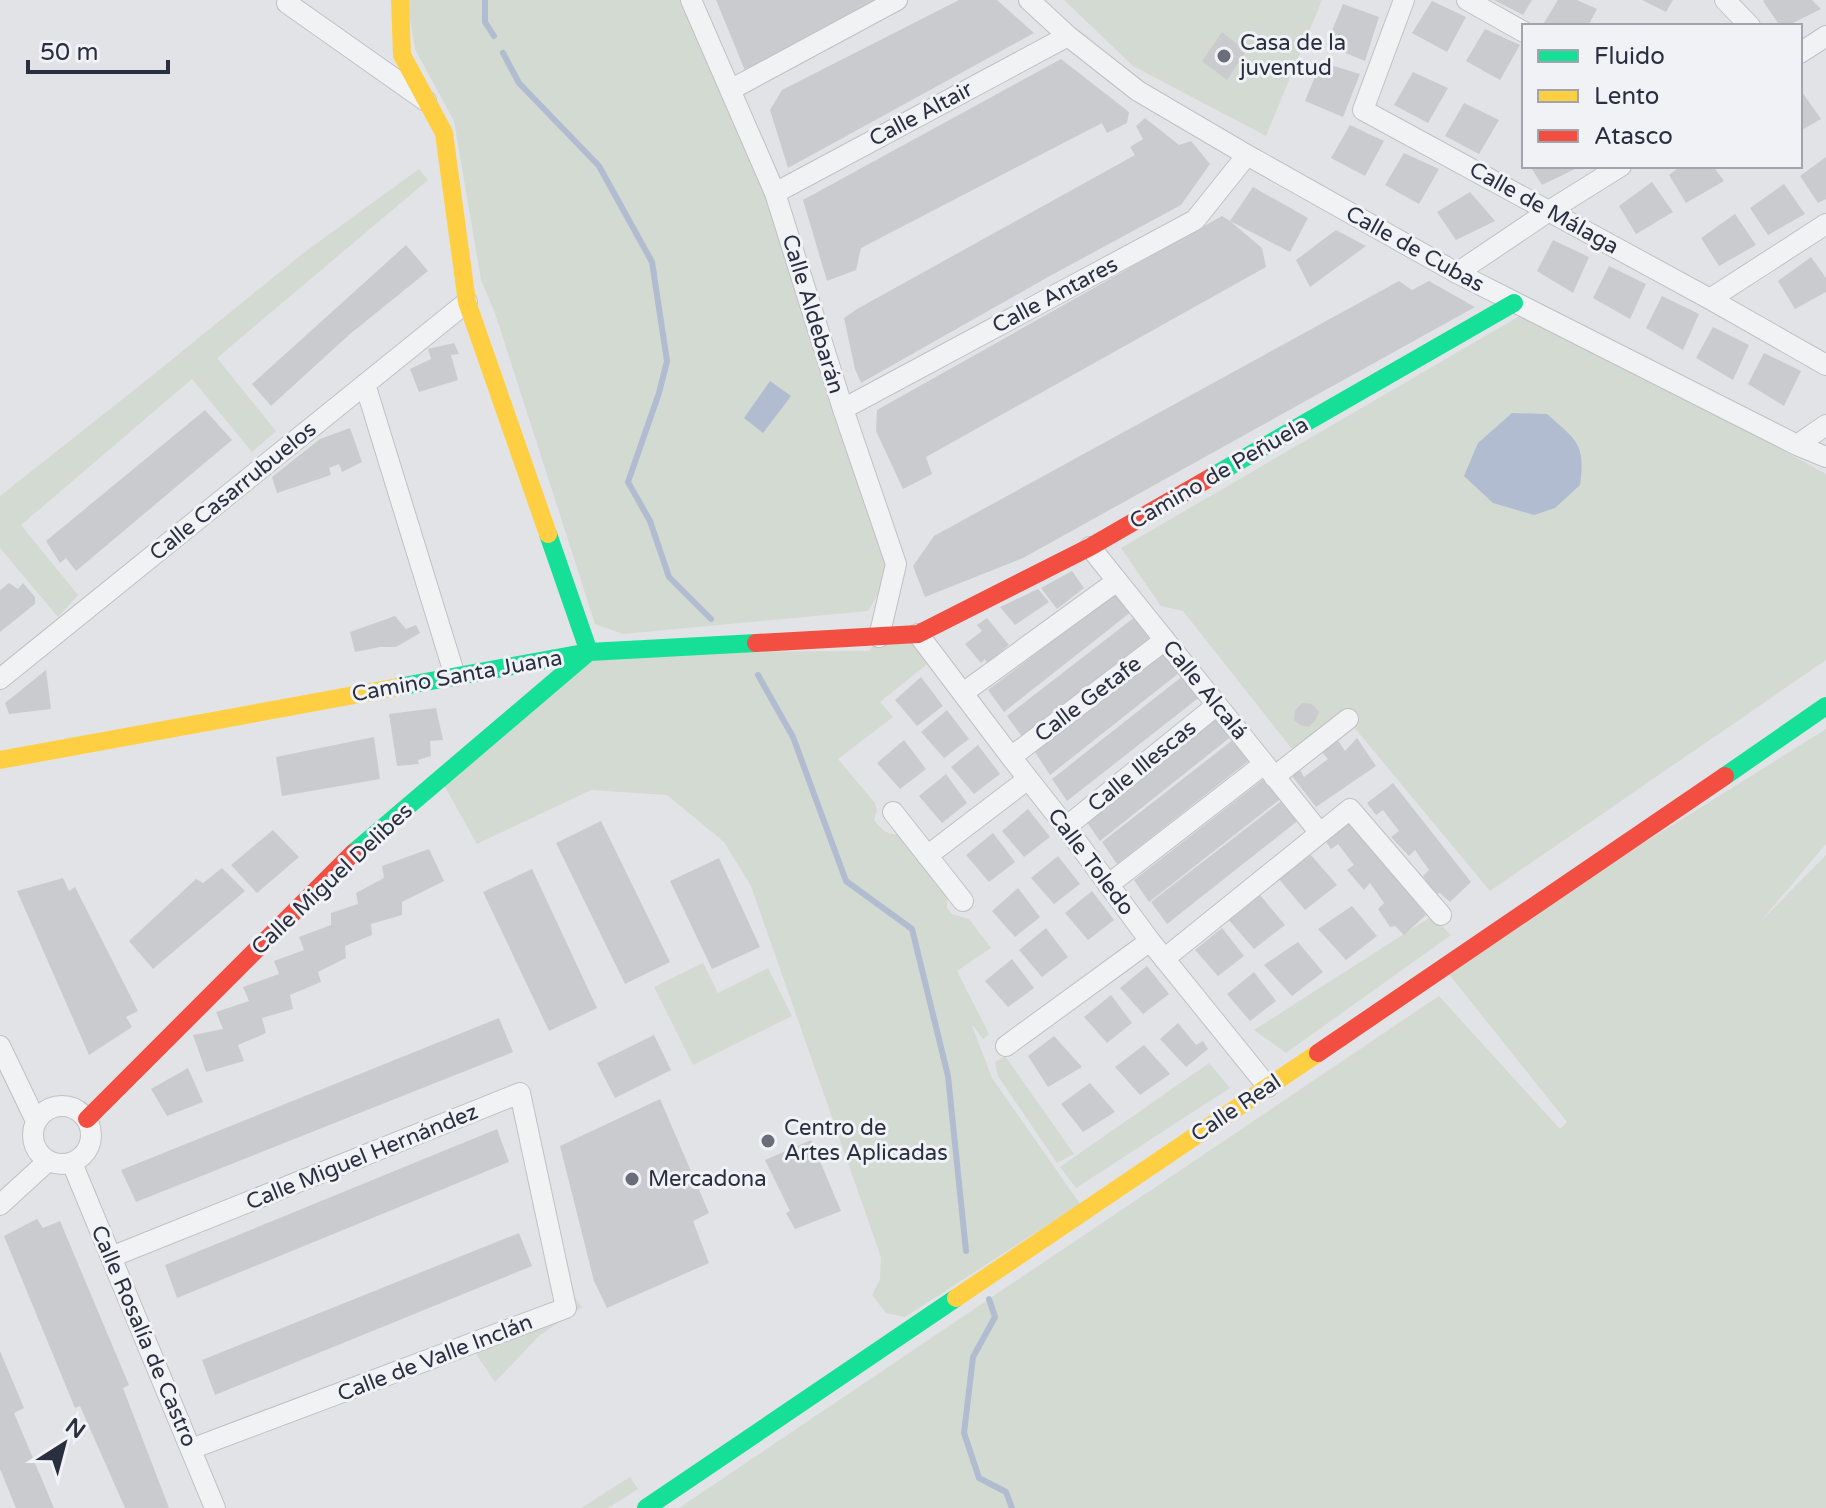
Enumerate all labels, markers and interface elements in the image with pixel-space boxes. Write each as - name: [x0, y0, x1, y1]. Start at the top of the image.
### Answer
- scale bar: [28, 24, 168, 74]
- legend: [1522, 24, 1802, 168]
- place label: Casa de la juventud: [1239, 30, 1346, 81]
- text: 50 m: [40, 38, 98, 67]
- text: Fluido: [1594, 42, 1665, 71]
- marker: Casa de la juventud: [1215, 47, 1233, 65]
- street label: Calle Altair: [865, 76, 978, 152]
- text: Lento: [1594, 82, 1659, 111]
- text: Atasco: [1594, 122, 1673, 151]
- street label: Calle de Málaga: [1465, 156, 1623, 260]
- street label: Calle de Cubas: [1341, 200, 1489, 298]
- street label: Calle Aldebarán: [776, 231, 850, 397]
- street label: Calle Antares: [988, 251, 1122, 339]
- street label: Camino de Peñuela: [1125, 411, 1313, 535]
- street label: Calle Casarrubuelos: [144, 416, 322, 566]
- street label: Calle Alcalá: [1157, 635, 1253, 745]
- street label: Camino Santa Juana: [350, 645, 564, 707]
- street label: Calle Getafe: [1030, 651, 1146, 747]
- street label: Calle Illescas: [1083, 715, 1201, 817]
- street label: Calle Miguel Delibes: [246, 798, 418, 960]
- street label: Calle Toledo: [1042, 803, 1140, 921]
- street label: Calle Real: [1186, 1068, 1286, 1148]
- street label: Calle Miguel Hernández: [242, 1099, 482, 1215]
- place label: Centro de Artes Aplicadas: [784, 1115, 948, 1166]
- marker: Centro de Artes Aplicadas: [759, 1132, 777, 1150]
- place label: Mercadona: [648, 1166, 767, 1192]
- marker: Mercadona: [623, 1170, 641, 1188]
- street label: Calle Rosalía de Castro: [86, 1221, 202, 1451]
- street label: Calle de Valle Inclán: [334, 1309, 536, 1407]
- north arrow: [24, 1404, 104, 1484]
- text: N: [60, 1413, 90, 1444]

